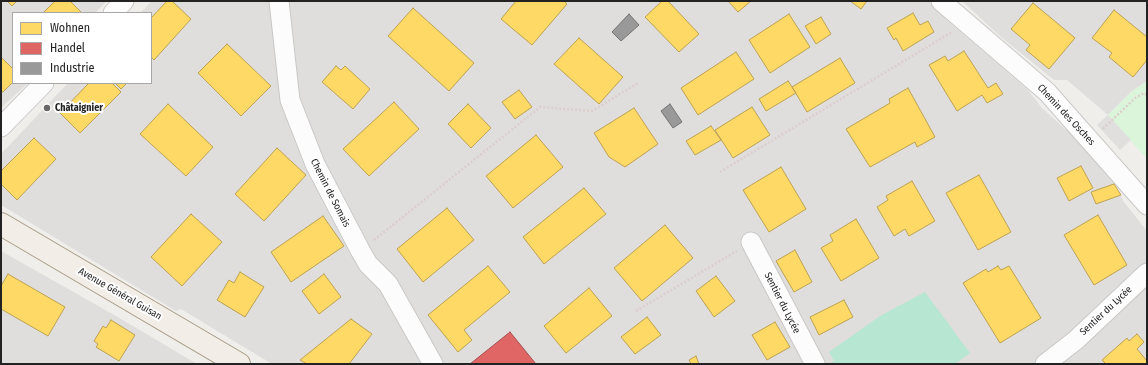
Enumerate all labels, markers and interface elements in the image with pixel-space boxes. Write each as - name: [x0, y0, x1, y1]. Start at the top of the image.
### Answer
- legend: [12, 12, 152, 84]
- text: Wohnen: [50, 21, 90, 35]
- text: Handel: [50, 41, 85, 55]
- text: Industrie: [50, 61, 94, 75]
- street label: Chemin des Osches: [1035, 82, 1097, 148]
- place label: Châtaignier: [55, 102, 103, 114]
- marker: Châtaignier: [42, 103, 52, 113]
- street label: Chemin de Somais: [308, 157, 352, 229]
- street label: Avenue Général Guisan: [76, 265, 164, 323]
- street label: Sentier du Lycée: [761, 270, 803, 336]
- street label: Sentier du Lycée: [1077, 284, 1135, 338]

